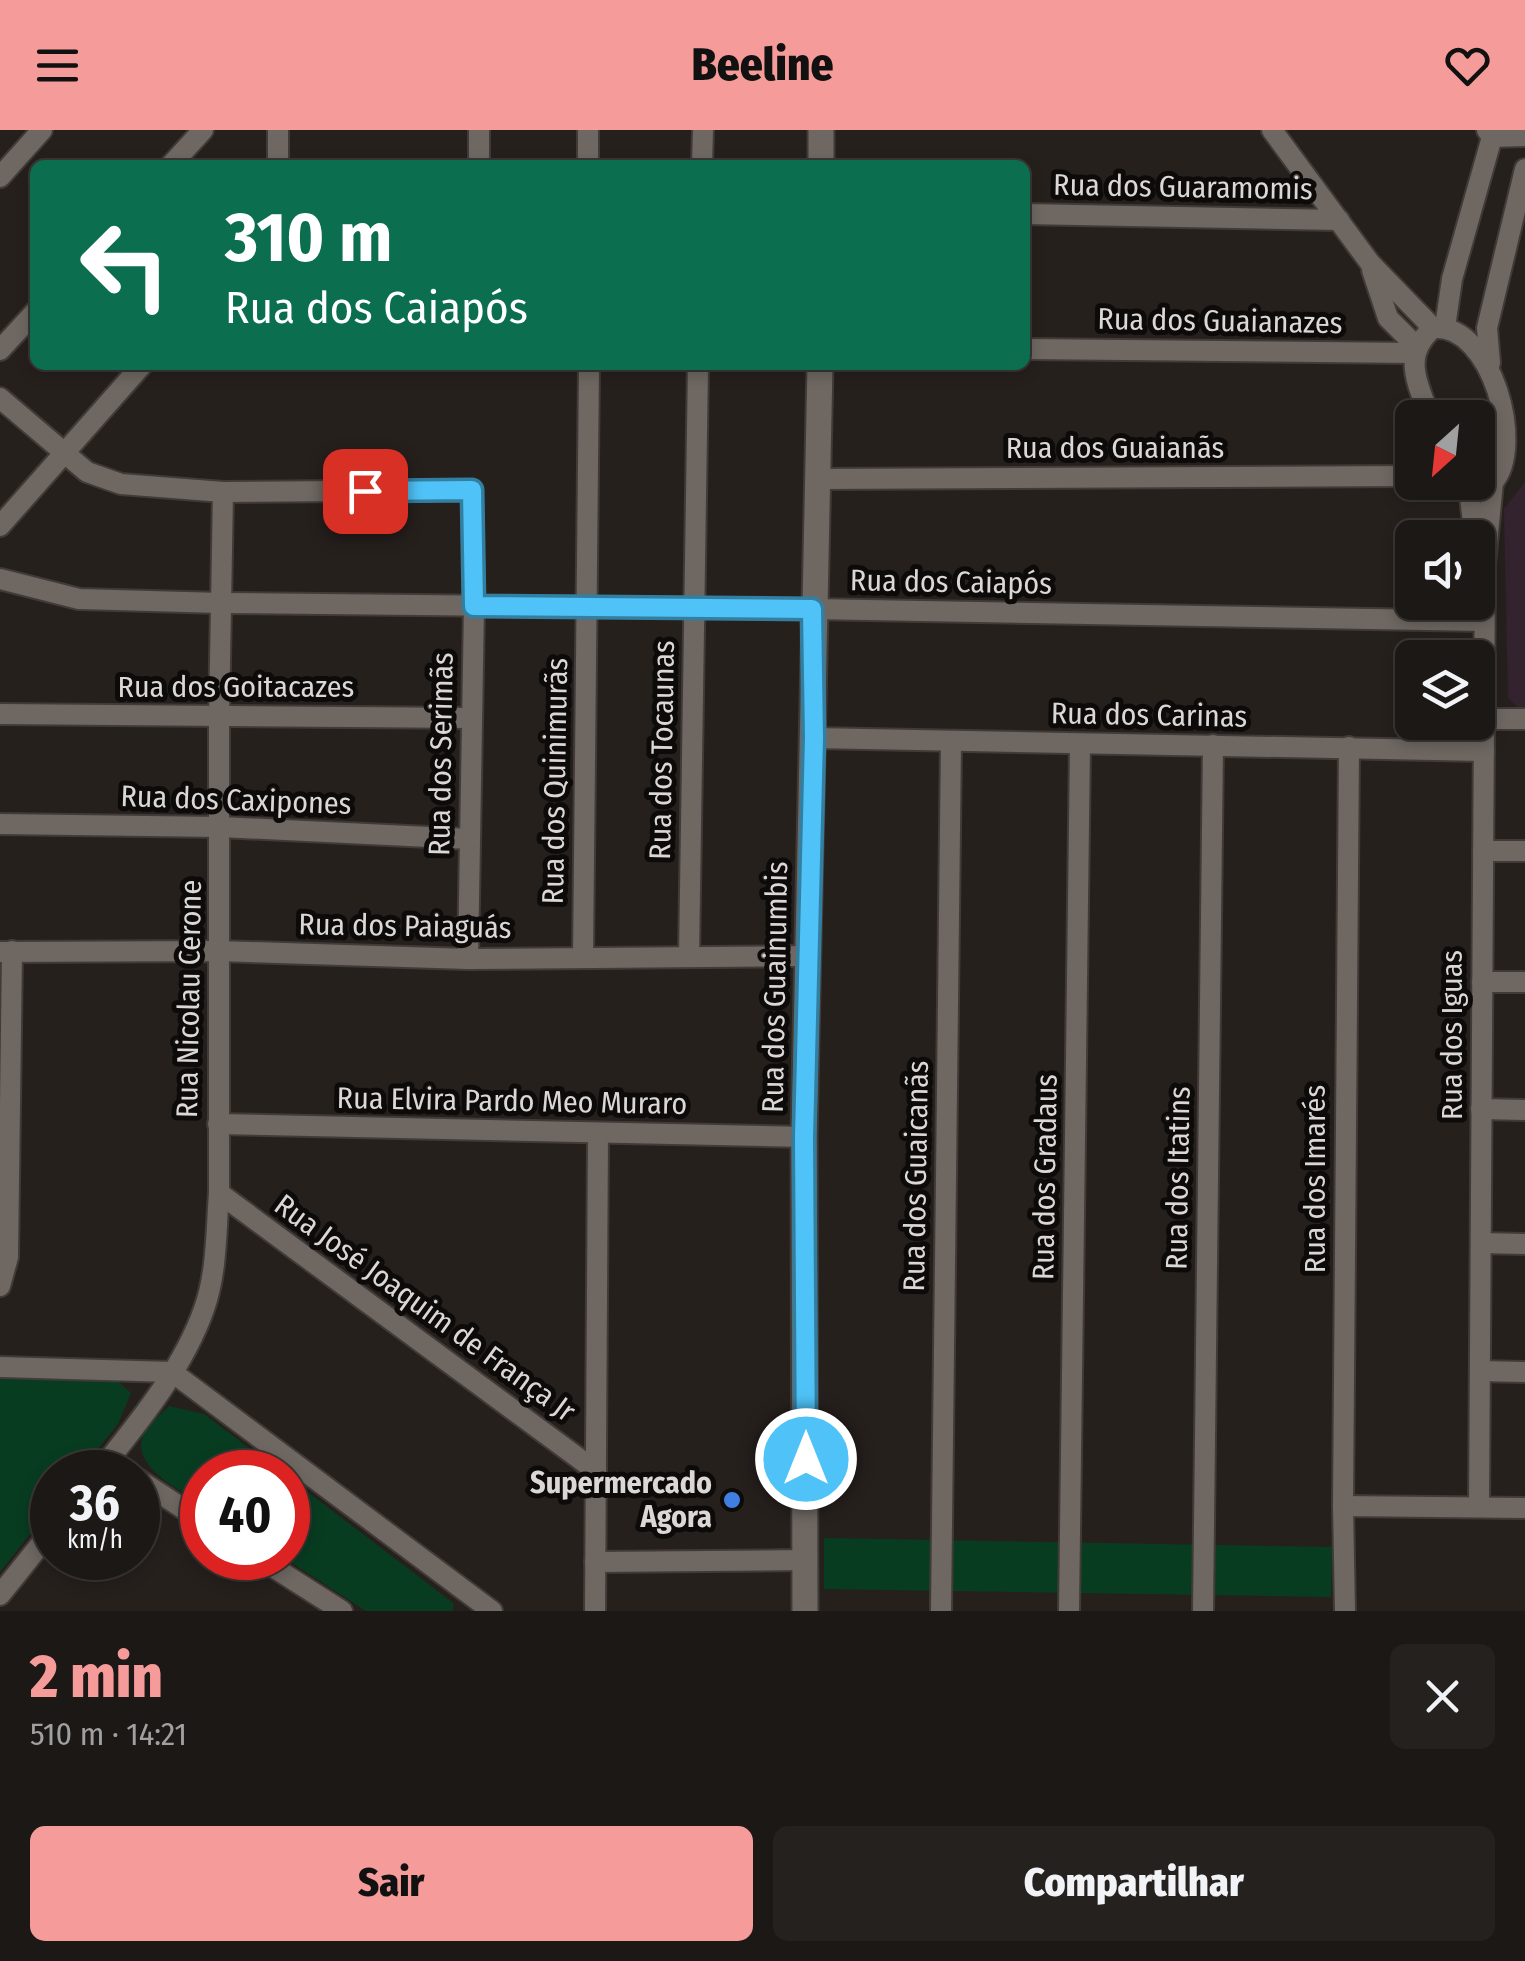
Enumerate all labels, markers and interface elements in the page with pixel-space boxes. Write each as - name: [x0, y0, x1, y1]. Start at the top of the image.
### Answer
- icon: menu: [30, 38, 85, 93]
- text: Beeline: [692, 38, 833, 92]
- icon: heart: [1440, 38, 1495, 93]
- street label: Rua dos Guaramomis: [1053, 167, 1313, 207]
- text: 310 m: [225, 196, 393, 280]
- icon: left: [60, 200, 190, 330]
- text: Rua dos Caiapós: [225, 281, 528, 335]
- street label: Rua dos Guaianazes: [1097, 301, 1343, 341]
- north arrow: [1395, 400, 1495, 500]
- map controls: [1395, 400, 1495, 740]
- street label: Rua dos Guaianãs: [1006, 430, 1224, 466]
- pin: [323, 449, 408, 534]
- icon: arrive: [338, 464, 393, 519]
- button: sound: [1395, 520, 1495, 620]
- street label: Rua dos Caiapós: [850, 562, 1052, 602]
- street label: Rua dos Tocaunas: [642, 640, 682, 860]
- button: layers: [1395, 640, 1495, 740]
- street label: Rua dos Serimãs: [421, 652, 461, 856]
- street label: Rua dos Quinimurãs: [535, 657, 575, 905]
- street label: Rua dos Goitacazes: [118, 669, 354, 705]
- street label: Rua dos Carinas: [1051, 695, 1247, 735]
- street label: Rua dos Caxipones: [120, 778, 352, 822]
- street label: Rua dos Guainumbis: [755, 861, 795, 1113]
- street label: Rua Nicolau Cerone: [169, 880, 209, 1118]
- street label: Rua dos Paiaguás: [298, 906, 512, 946]
- street label: Rua dos Iguas: [1434, 950, 1470, 1120]
- street label: Rua dos Guaicanãs: [896, 1060, 936, 1292]
- street label: Rua dos Gradaus: [1025, 1074, 1065, 1280]
- street label: Rua Elvira Pardo Meo Muraro: [336, 1080, 688, 1122]
- street label: Rua dos Imarés: [1297, 1085, 1333, 1273]
- street label: Rua dos Itatins: [1158, 1086, 1198, 1270]
- street label: Rua José Joaquim de França Jr: [267, 1187, 583, 1430]
- position arrow: [754, 1407, 858, 1511]
- speed limit sign: 40: [180, 1450, 310, 1580]
- place label: Supermercado Agora: [530, 1465, 712, 1535]
- text: 36: [70, 1473, 120, 1533]
- marker: Supermercado Agora: [721, 1489, 743, 1511]
- text: km/h: [67, 1525, 123, 1555]
- text: 2 min: [30, 1641, 163, 1713]
- button: close: [1390, 1644, 1495, 1749]
- text: 510 m · 14:21: [30, 1715, 187, 1753]
- button: Sair: [30, 1826, 753, 1941]
- button: Compartilhar: [773, 1826, 1495, 1941]

